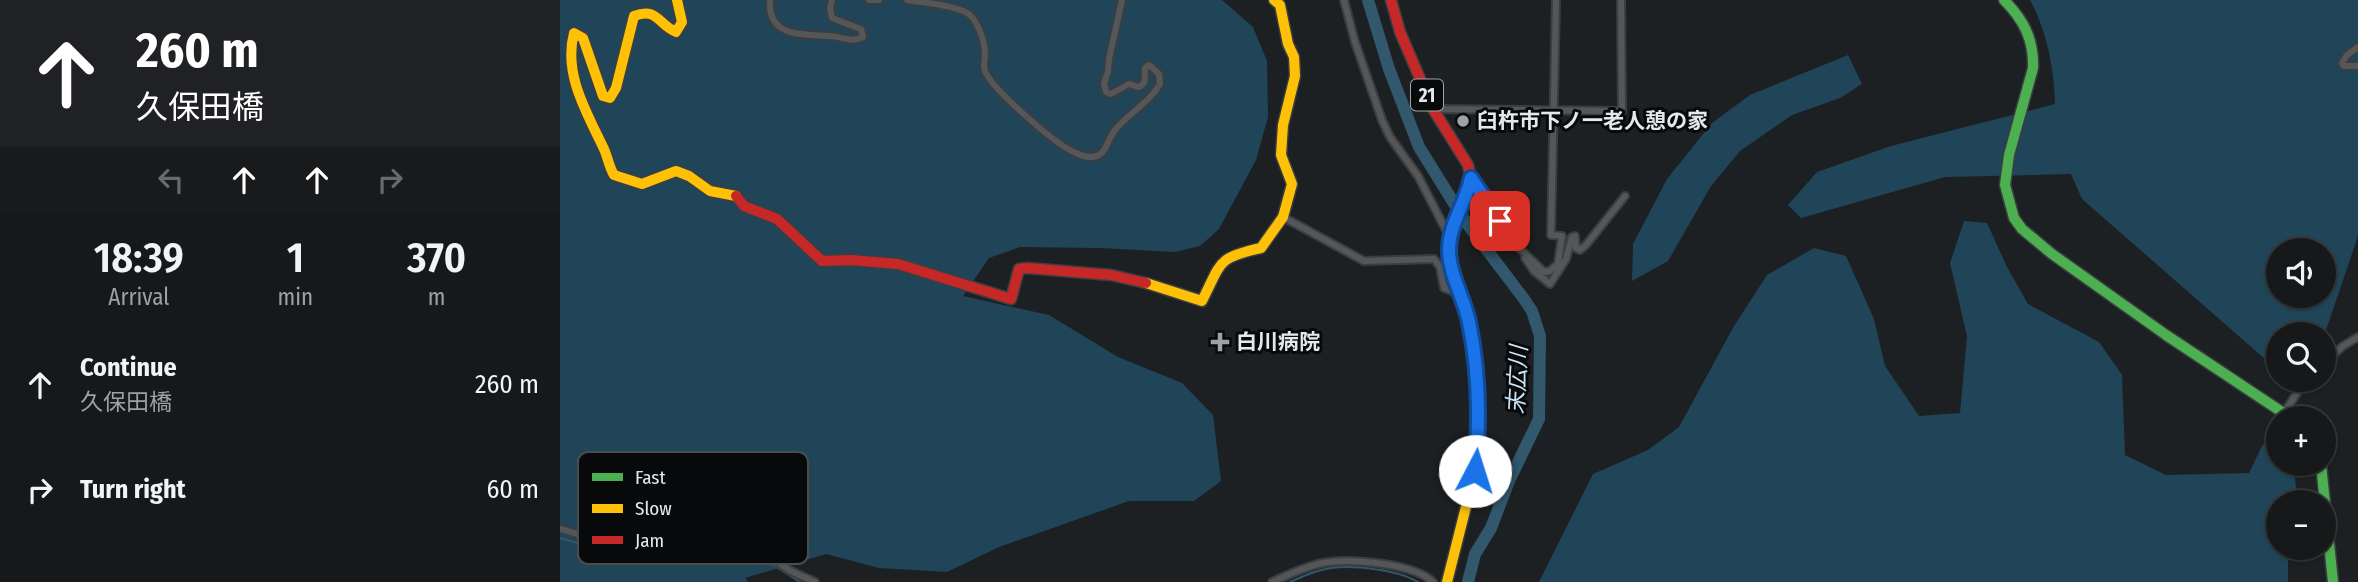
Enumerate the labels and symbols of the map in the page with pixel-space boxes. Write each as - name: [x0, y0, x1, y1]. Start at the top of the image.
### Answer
- road number: 21: [1411, 80, 1443, 110]
- place label: 臼杵市下ノ一老人憩の家: [1477, 108, 1708, 134]
- marker: 臼杵市下ノ一老人憩の家: [1455, 113, 1471, 129]
- pin: [1470, 191, 1530, 251]
- place label: 白川病院: [1236, 329, 1320, 355]
- marker: 白川病院: [1210, 332, 1230, 352]
- water label: 末広川: [1501, 342, 1533, 415]
- position arrow: [1438, 434, 1512, 508]
- legend: [578, 452, 808, 564]
- text: Fast: [635, 466, 666, 489]
- text: Slow: [635, 497, 672, 520]
- text: Jam: [635, 529, 664, 552]

